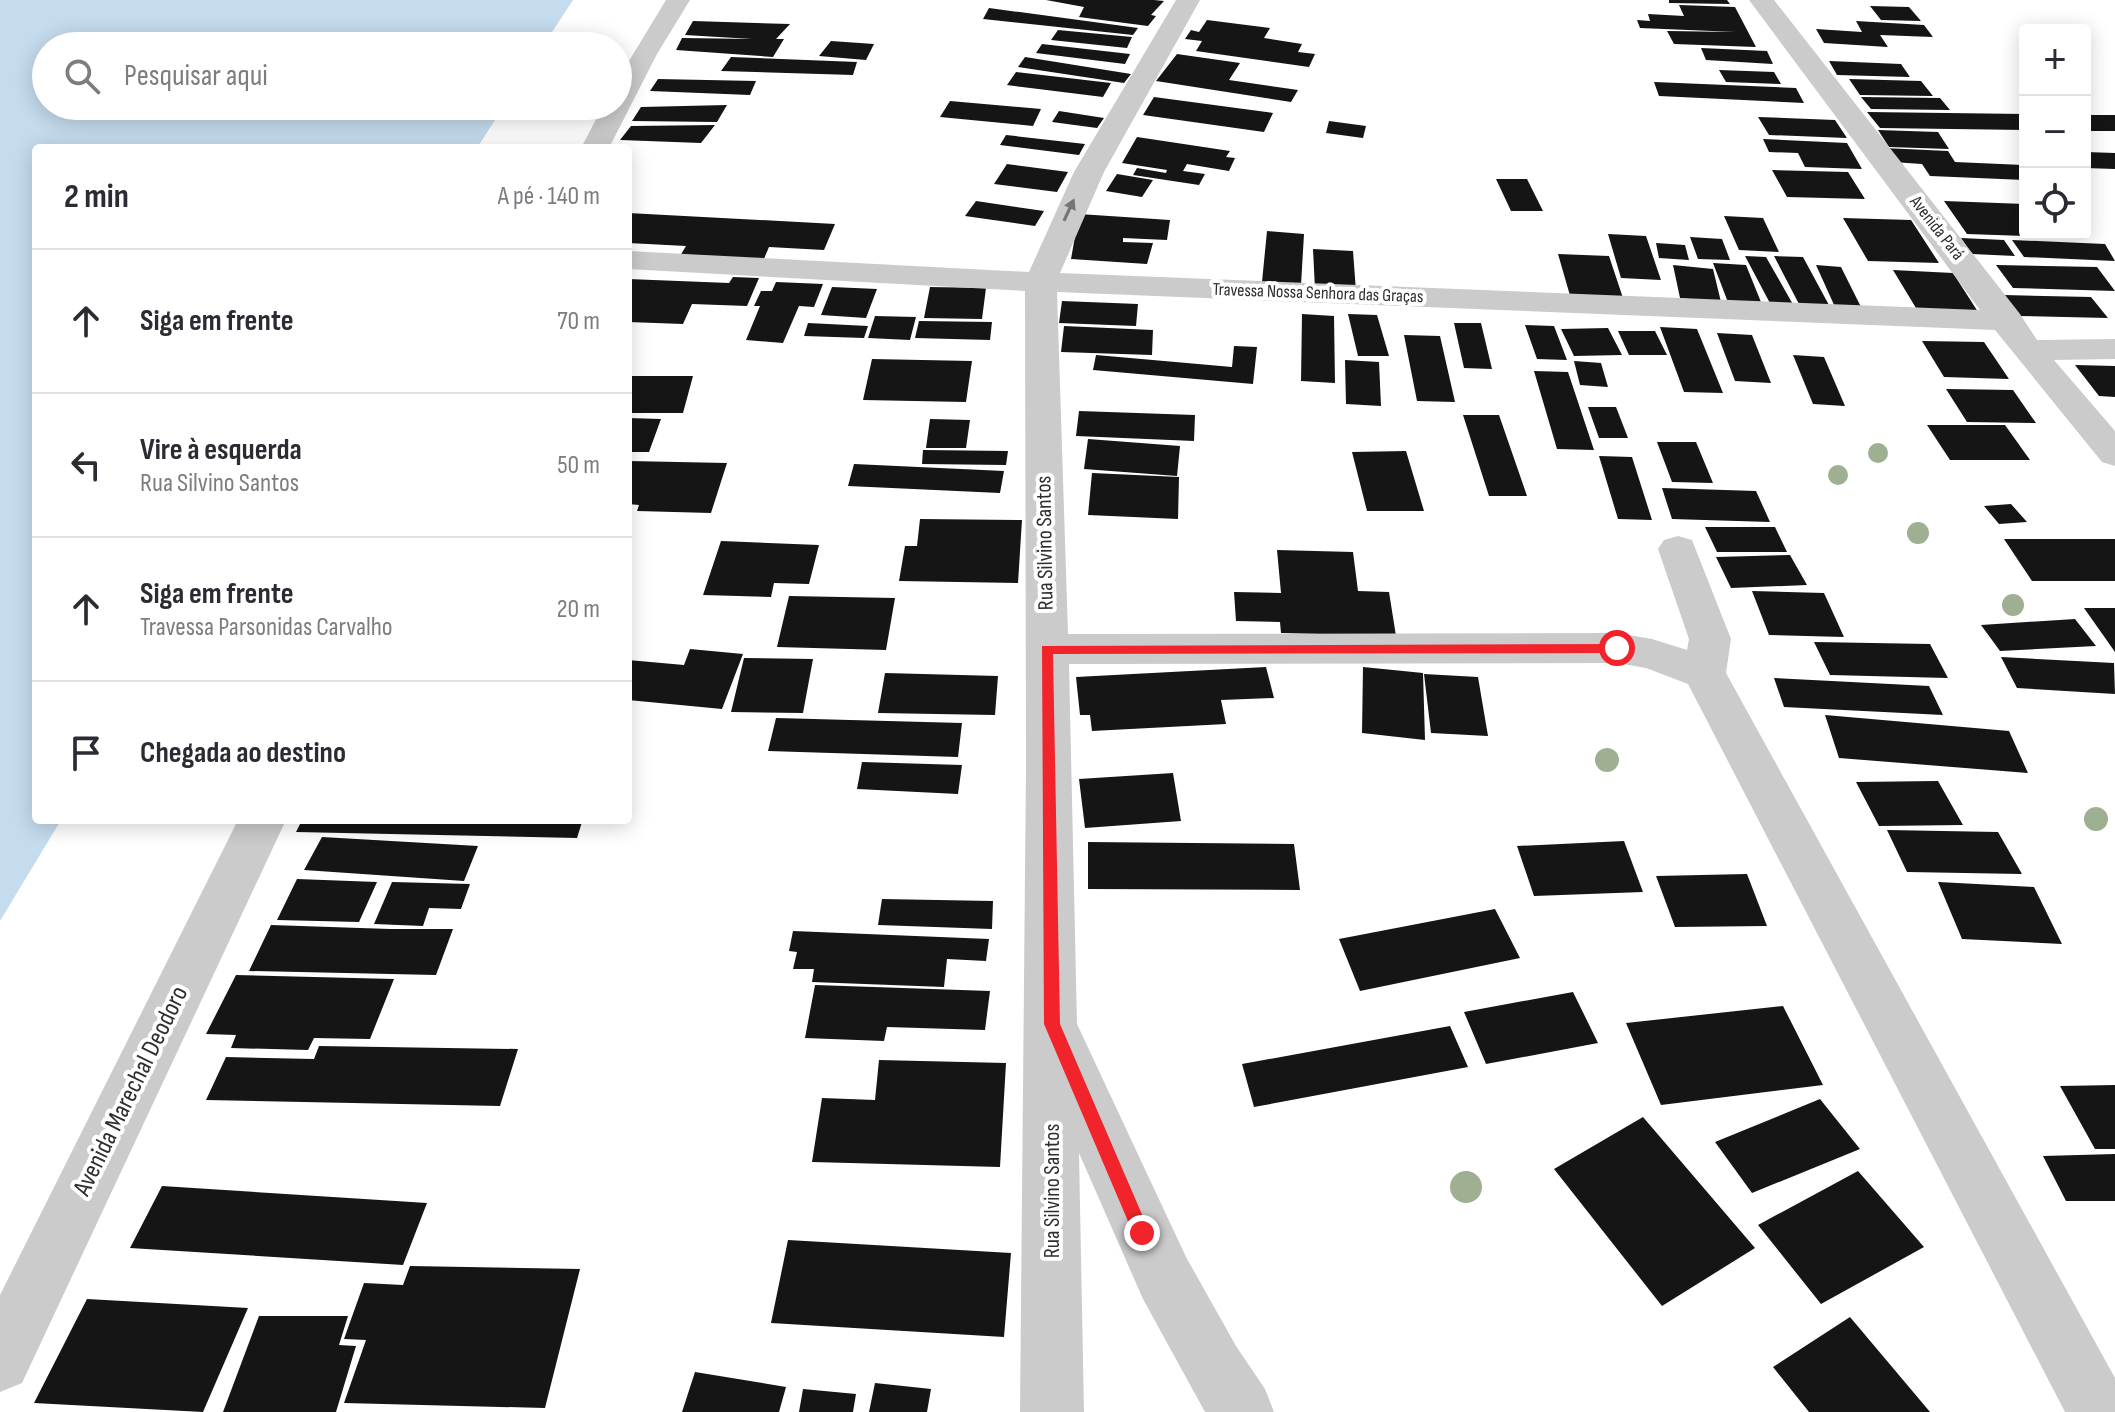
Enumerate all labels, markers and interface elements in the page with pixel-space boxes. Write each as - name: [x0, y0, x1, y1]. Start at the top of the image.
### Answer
- map controls: [2019, 24, 2091, 240]
- button: +: [2019, 24, 2091, 96]
- search box: [32, 32, 632, 120]
- icon: search: [60, 54, 104, 98]
- text: Pesquisar aqui: [124, 58, 268, 94]
- button: −: [2019, 96, 2091, 168]
- button: locate: [2019, 168, 2091, 240]
- text: 2 min: [64, 176, 129, 217]
- text: A pé · 140 m: [498, 181, 600, 212]
- street label: Avenida Pará: [1905, 191, 1969, 264]
- one-way arrow: [1062, 198, 1076, 221]
- street label: Travessa Nossa Senhora das Graças: [1212, 279, 1424, 307]
- icon: ahead: [64, 299, 108, 343]
- text: Siga em frente: [140, 303, 293, 339]
- text: 70 m: [557, 306, 600, 337]
- text: Vire à esquerda: [140, 432, 302, 468]
- icon: left: [64, 443, 108, 487]
- text: 50 m: [557, 450, 600, 481]
- text: Rua Silvino Santos: [140, 468, 299, 499]
- street label: Rua Silvino Santos: [1030, 475, 1060, 611]
- text: Siga em frente: [140, 576, 293, 612]
- icon: ahead: [64, 587, 108, 631]
- text: 20 m: [557, 594, 600, 625]
- text: Travessa Parsonidas Carvalho: [140, 612, 393, 643]
- route start: [1599, 630, 1635, 666]
- icon: arrive: [64, 731, 108, 775]
- text: Chegada ao destino: [140, 735, 346, 771]
- street label: Avenida Marechal Deodoro: [66, 981, 195, 1202]
- street label: Rua Silvino Santos: [1039, 1124, 1066, 1258]
- route end: [1124, 1215, 1160, 1251]

